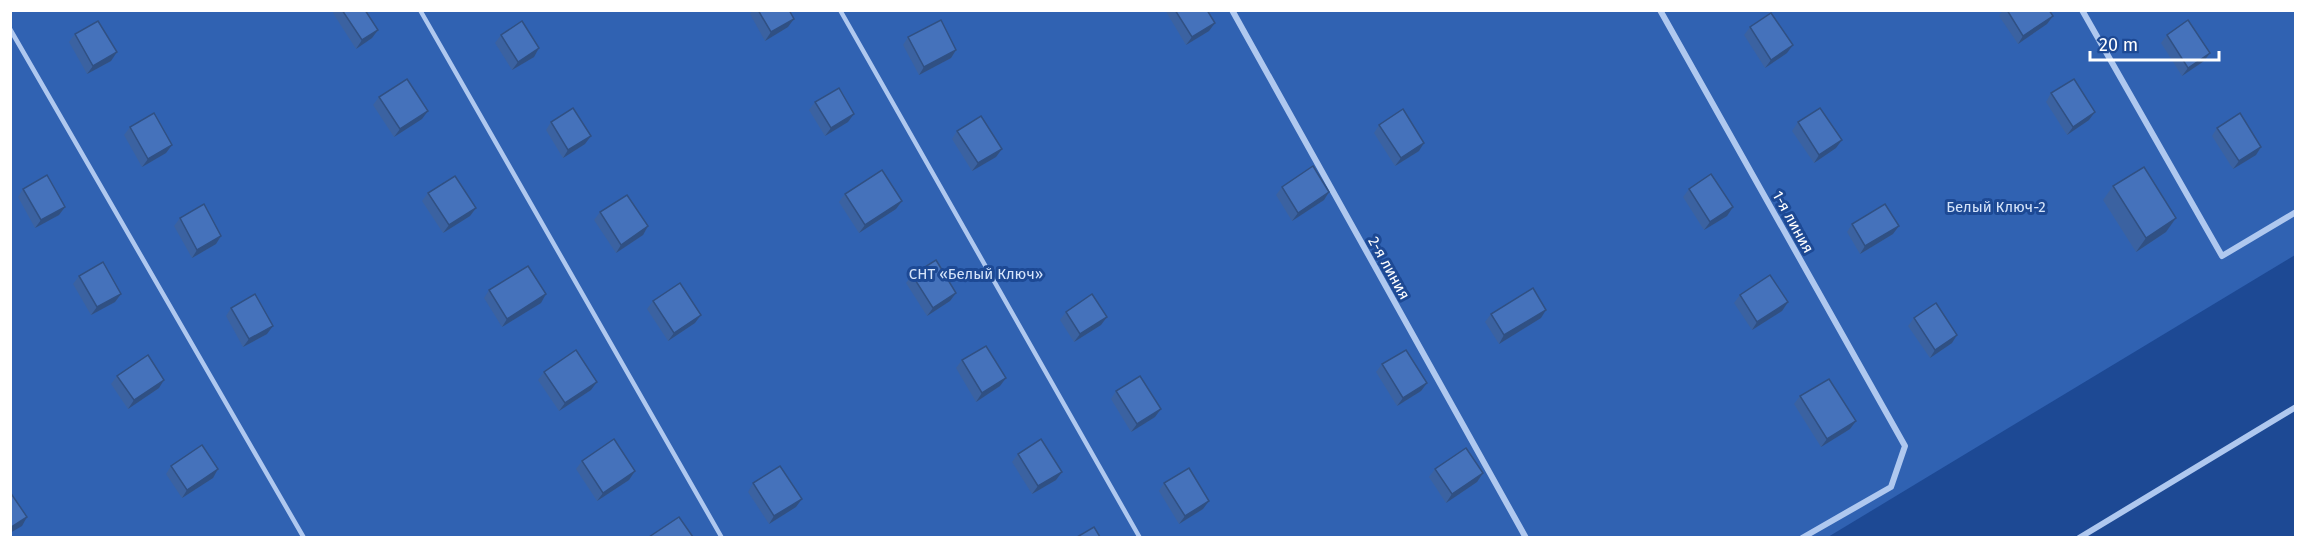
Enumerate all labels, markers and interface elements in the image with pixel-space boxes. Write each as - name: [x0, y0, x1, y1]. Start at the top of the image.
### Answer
- scale bar: [2090, 24, 2219, 62]
- text: 20 m: [2099, 34, 2138, 56]
- street label: 1-я линия: [1769, 188, 1817, 256]
- park label: Белый Ключ-2: [1946, 198, 2046, 216]
- street label: 2-я линия: [1364, 233, 1414, 303]
- park label: СНТ «Белый Ключ»: [909, 265, 1043, 283]

